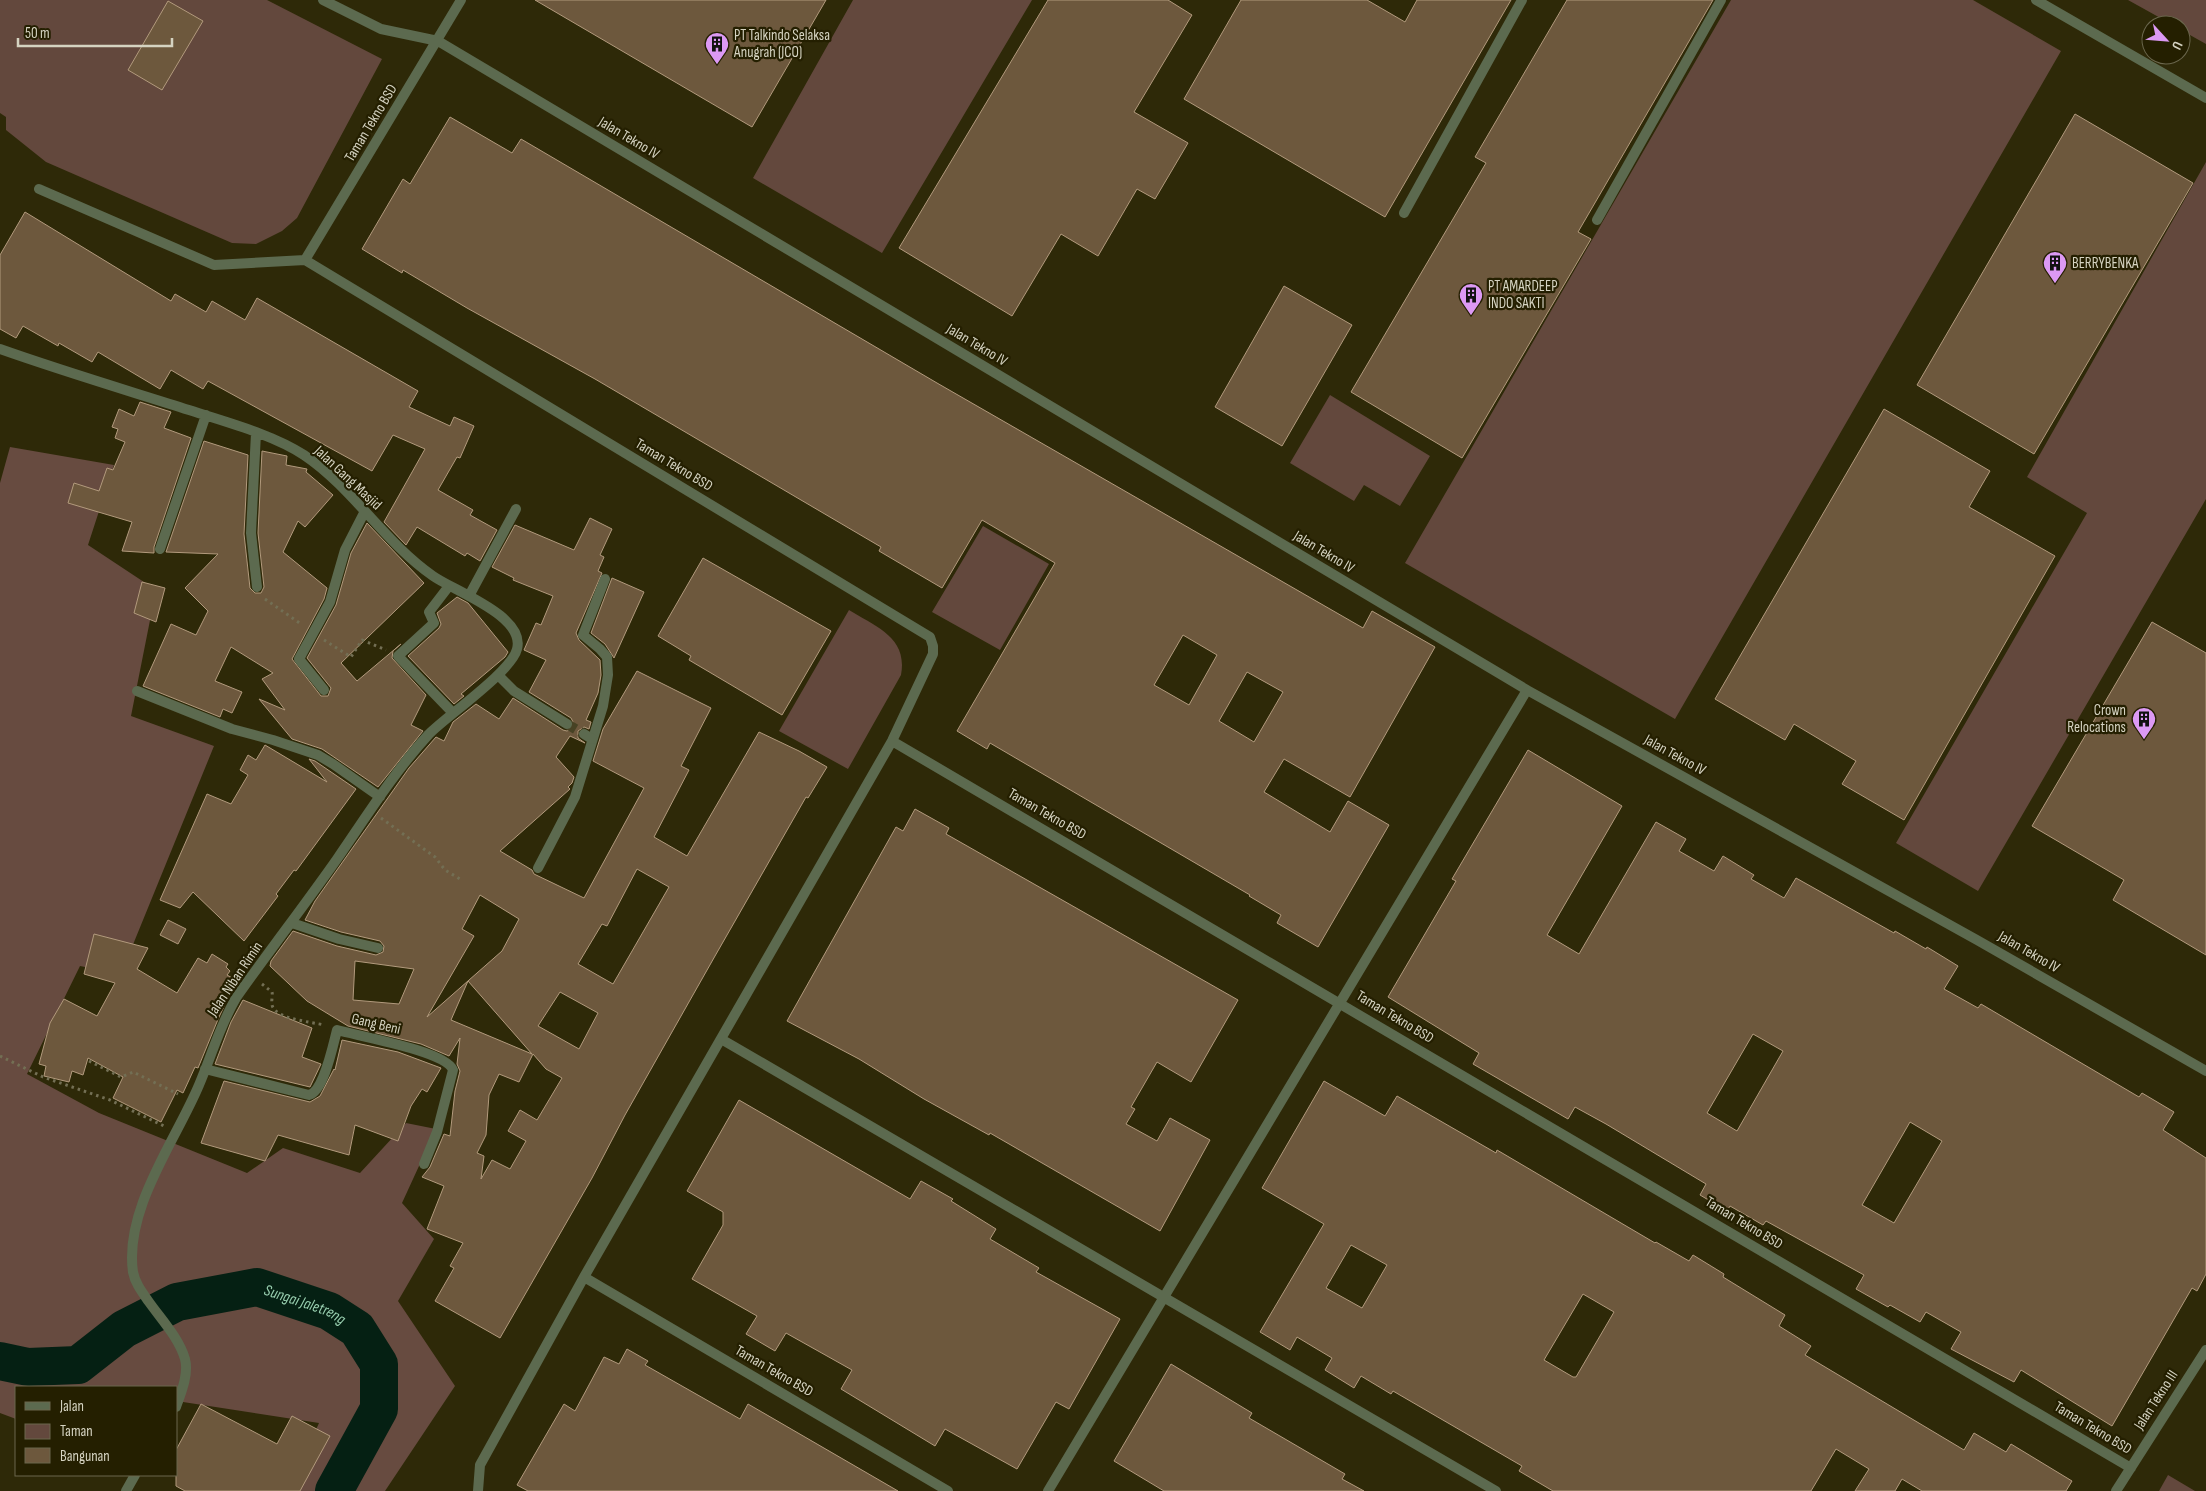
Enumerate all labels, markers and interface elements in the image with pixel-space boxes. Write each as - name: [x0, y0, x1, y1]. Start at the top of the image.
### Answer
- scale bar: [18, 15, 171, 47]
- north arrow: [2141, 15, 2191, 65]
- text: 50 m: [25, 24, 50, 43]
- place label: PT Talkindo Selaksa Anugrah (JCO): [733, 26, 830, 62]
- building icon: PT Talkindo Selaksa Anugrah (JCO): [704, 31, 730, 65]
- text: U: [2168, 38, 2186, 52]
- street label: Taman Tekno BSD: [340, 81, 402, 165]
- street label: Jalan Tekno IV: [594, 112, 663, 164]
- building icon: BERRYBENKA: [2042, 250, 2068, 284]
- place label: BERRYBENKA: [2072, 254, 2139, 273]
- place label: PT AMARDEEP INDO SAKTI: [1488, 277, 1558, 313]
- building icon: PT AMARDEEP INDO SAKTI: [1458, 282, 1484, 316]
- street label: Jalan Tekno IV: [942, 319, 1011, 371]
- street label: Taman Tekno BSD: [632, 434, 716, 496]
- street label: Jalan Gang Masjid: [309, 441, 386, 514]
- street label: Jalan Tekno IV: [1289, 526, 1358, 578]
- place label: Crown Relocations: [2067, 701, 2126, 737]
- building icon: Crown Relocations: [2131, 706, 2157, 740]
- street label: Jalan Tekno IV: [1640, 730, 1710, 780]
- street label: Taman Tekno BSD: [1004, 784, 1090, 844]
- street label: Jalan Tekno IV: [1994, 926, 2063, 977]
- street label: Jalan Niban Rimin: [203, 938, 267, 1021]
- street label: Taman Tekno BSD: [1353, 986, 1437, 1048]
- street label: Gang Beni: [350, 1009, 403, 1039]
- street label: Taman Tekno BSD: [1702, 1192, 1786, 1254]
- water label: Sungai Jaletreng: [262, 1281, 350, 1329]
- street label: Taman Tekno BSD: [731, 1341, 817, 1401]
- street label: Jalan Tekno III: [2129, 1367, 2182, 1434]
- legend: [15, 1386, 178, 1476]
- text: Jalan: [59, 1397, 84, 1416]
- street label: Taman Tekno BSD: [2051, 1397, 2135, 1459]
- text: Taman: [60, 1422, 93, 1441]
- text: Bangunan: [60, 1447, 110, 1466]

